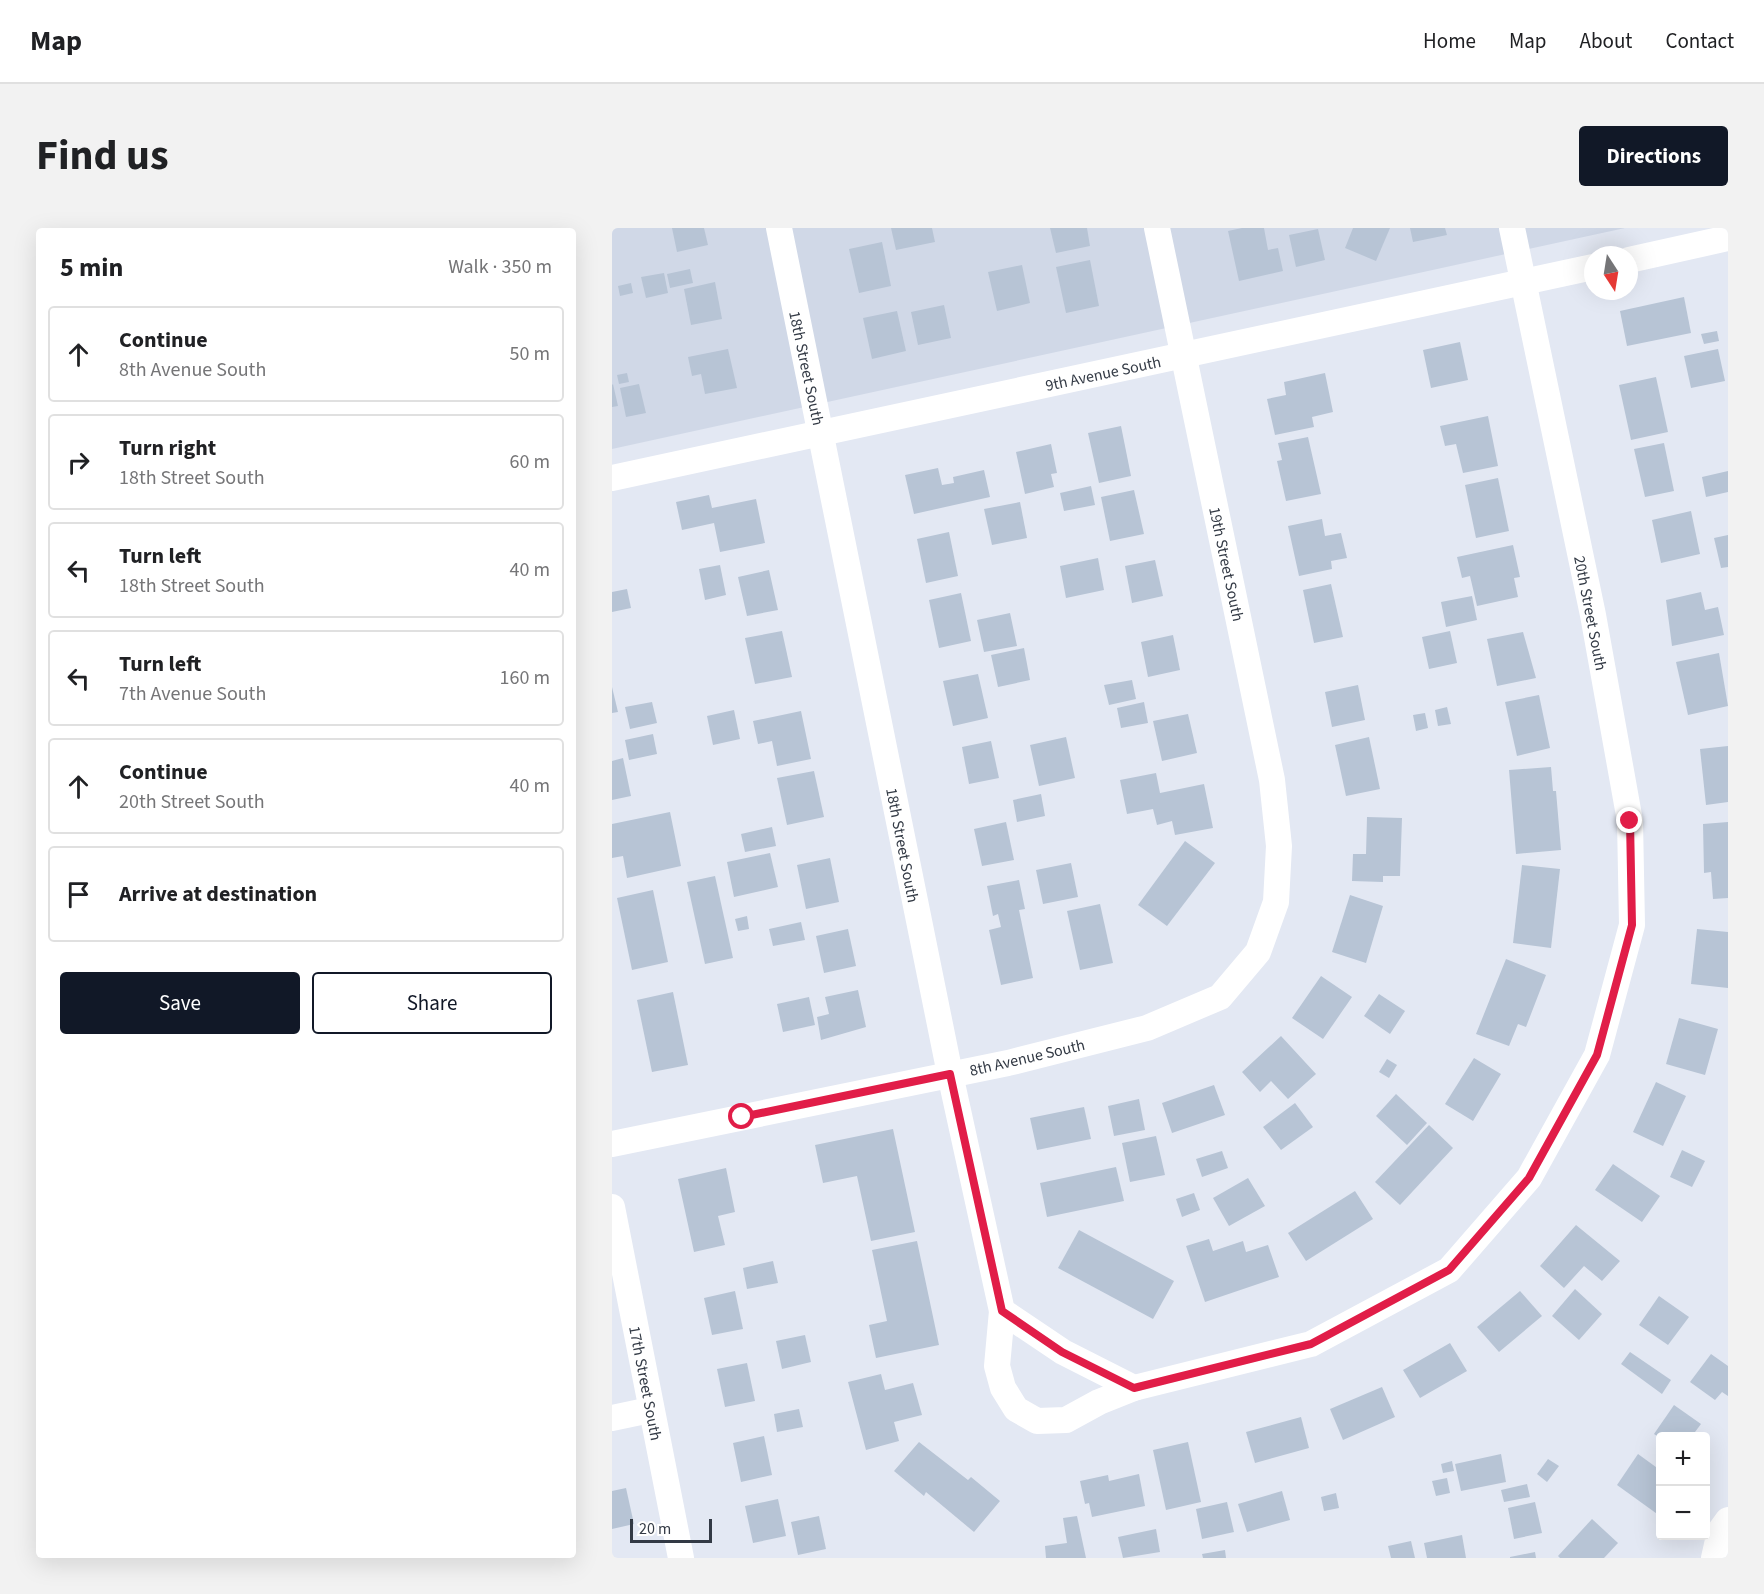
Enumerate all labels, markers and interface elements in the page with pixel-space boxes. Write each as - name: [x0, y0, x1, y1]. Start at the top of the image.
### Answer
- text: Map: [30, 21, 82, 61]
- text: Home: [1423, 26, 1476, 56]
- text: Map: [1509, 26, 1547, 56]
- text: About: [1580, 26, 1632, 56]
- text: Contact: [1665, 26, 1734, 56]
- text: Find us: [36, 126, 169, 186]
- button: Directions: [1579, 126, 1728, 186]
- north arrow: [1584, 246, 1638, 300]
- text: 5 min: [60, 249, 123, 286]
- text: Walk · 350 m: [448, 253, 552, 281]
- street label: 18th Street South: [783, 309, 829, 427]
- text: Continue: [119, 324, 208, 356]
- icon: ahead: [62, 338, 95, 371]
- text: 50 m: [510, 340, 550, 368]
- street label: 9th Avenue South: [1043, 351, 1163, 397]
- text: 8th Avenue South: [119, 356, 266, 384]
- text: Turn right: [119, 432, 216, 464]
- icon: right: [62, 446, 95, 479]
- text: 60 m: [510, 448, 550, 476]
- text: 18th Street South: [119, 464, 265, 492]
- street label: 19th Street South: [1203, 505, 1249, 623]
- text: Turn left: [119, 540, 201, 572]
- icon: left: [62, 554, 95, 587]
- street label: 20th Street South: [1568, 554, 1612, 672]
- text: 40 m: [510, 556, 550, 584]
- text: 18th Street South: [119, 572, 265, 600]
- text: Turn left: [119, 648, 201, 680]
- icon: left: [62, 662, 95, 695]
- text: 160 m: [500, 664, 550, 692]
- text: 7th Avenue South: [119, 680, 266, 708]
- text: Continue: [119, 756, 208, 788]
- icon: ahead: [62, 770, 95, 803]
- text: 40 m: [510, 772, 550, 800]
- street label: 18th Street South: [880, 786, 924, 904]
- text: 20th Street South: [119, 788, 265, 816]
- route end: [1616, 807, 1642, 833]
- icon: arrive: [62, 878, 95, 911]
- text: Arrive at destination: [119, 878, 317, 910]
- button: Save: [60, 972, 300, 1034]
- button: Share: [312, 972, 552, 1034]
- street label: 8th Avenue South: [967, 1034, 1087, 1082]
- route start: [728, 1103, 754, 1129]
- street label: 17th Street South: [623, 1324, 667, 1442]
- map controls: [1656, 1432, 1710, 1540]
- button: +: [1656, 1432, 1710, 1486]
- button: −: [1656, 1486, 1710, 1540]
- scale bar: [630, 1516, 712, 1544]
- text: 20 m: [639, 1518, 671, 1540]

